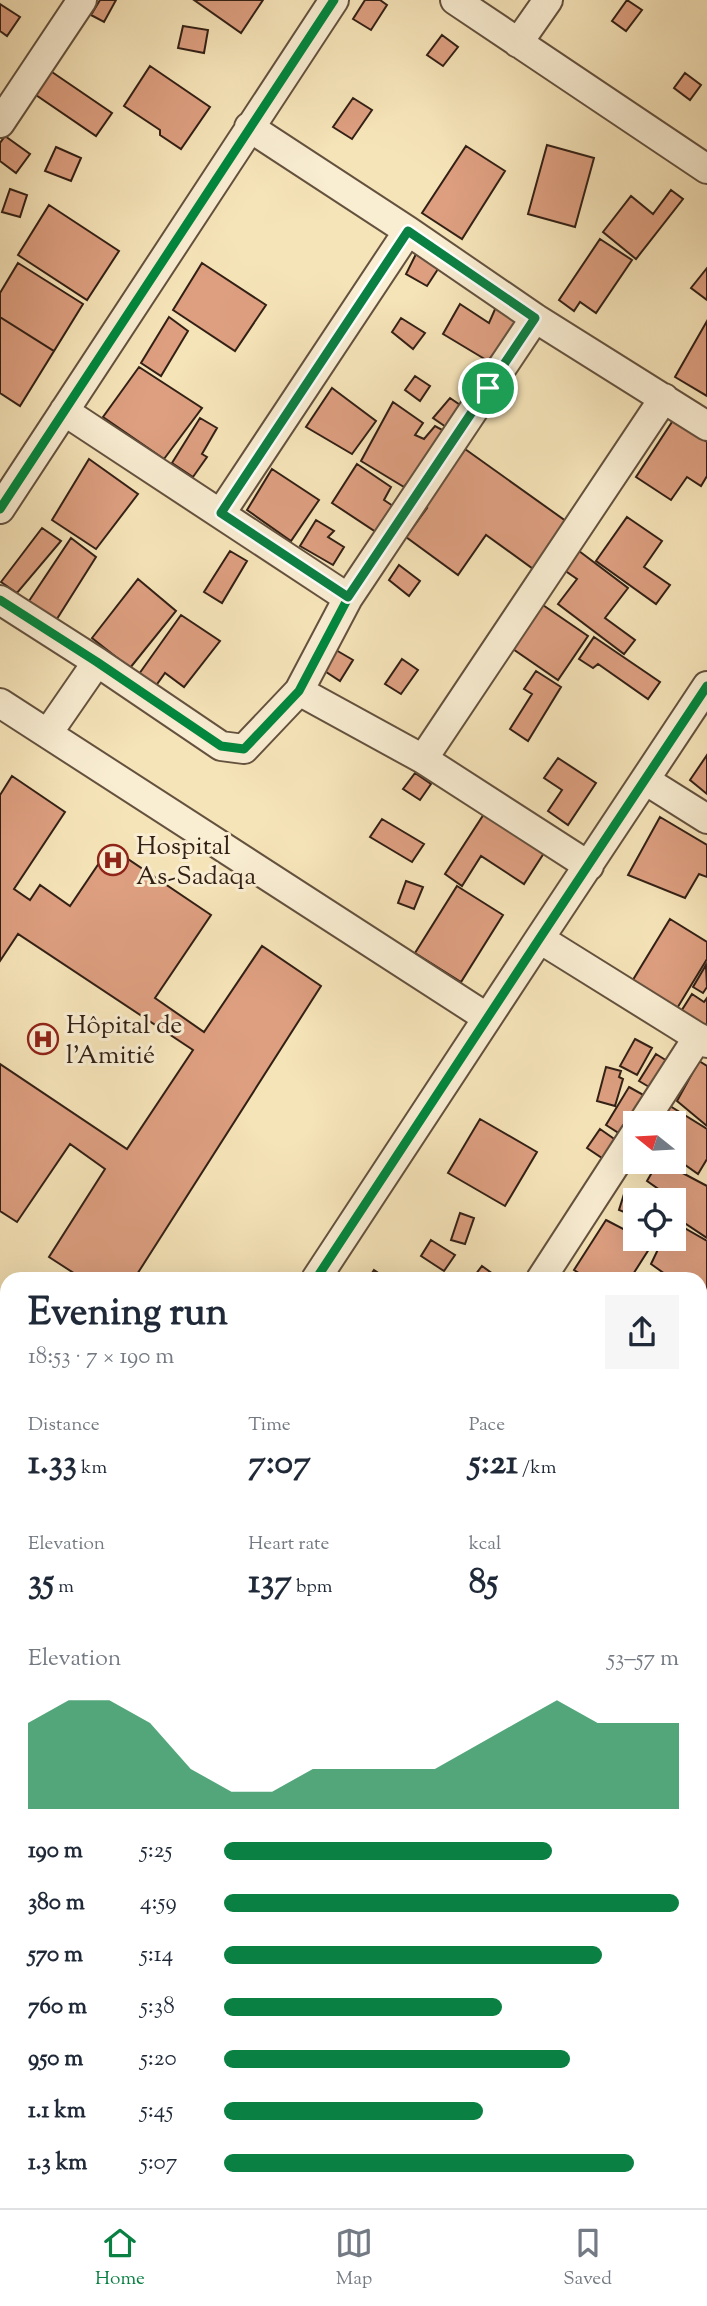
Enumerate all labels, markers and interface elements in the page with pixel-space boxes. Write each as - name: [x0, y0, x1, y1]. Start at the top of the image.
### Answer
- pin: [458, 358, 518, 418]
- icon: arrive: [469, 369, 507, 407]
- place label: Hospital As-Sadaqa: [136, 829, 256, 896]
- hospital icon: Hospital As-Sadaqa: [96, 843, 130, 877]
- place label: Hôpital de l'Amitié: [66, 1008, 182, 1075]
- hospital icon: Hôpital de l'Amitié: [26, 1022, 60, 1056]
- north arrow: [623, 1111, 686, 1174]
- map controls: [623, 1111, 686, 1251]
- button: locate: [623, 1188, 686, 1251]
- text: Evening run: [28, 1288, 228, 1342]
- button: share: [605, 1295, 679, 1369]
- text: 18:53 · 7 × 190 m: [28, 1341, 174, 1374]
- text: Distance: [28, 1412, 100, 1439]
- text: Time: [248, 1412, 291, 1439]
- text: Pace: [469, 1412, 505, 1439]
- text: 1.33: [28, 1439, 77, 1490]
- text: 7:07: [248, 1439, 311, 1490]
- text: 5:21: [469, 1439, 518, 1490]
- text: km: [77, 1455, 107, 1482]
- text: /km: [518, 1455, 556, 1482]
- text: Elevation: [28, 1531, 105, 1558]
- text: Heart rate: [248, 1531, 329, 1558]
- text: kcal: [469, 1531, 501, 1558]
- text: 35: [28, 1558, 54, 1609]
- text: 137: [248, 1558, 292, 1609]
- text: 85: [469, 1558, 498, 1609]
- text: m: [54, 1574, 74, 1601]
- text: bpm: [292, 1574, 332, 1601]
- text: Elevation: [28, 1643, 121, 1676]
- text: 53–57 m: [607, 1643, 679, 1676]
- text: 190 m: [28, 1835, 83, 1868]
- text: 5:25: [140, 1835, 172, 1868]
- text: 380 m: [28, 1887, 85, 1920]
- text: 4:59: [140, 1887, 177, 1920]
- text: 570 m: [28, 1939, 83, 1972]
- text: 5:14: [140, 1939, 173, 1972]
- text: 760 m: [28, 1991, 87, 2024]
- text: 5:38: [140, 1991, 175, 2024]
- text: 950 m: [28, 2043, 83, 2076]
- text: 5:20: [140, 2043, 177, 2076]
- text: 1.1 km: [28, 2095, 86, 2128]
- text: 5:45: [140, 2095, 173, 2128]
- text: 1.3 km: [28, 2147, 87, 2180]
- text: 5:07: [140, 2147, 177, 2180]
- tab: Home: [95, 2224, 145, 2293]
- tab: Map: [335, 2224, 373, 2293]
- tab: Saved: [563, 2224, 612, 2293]

